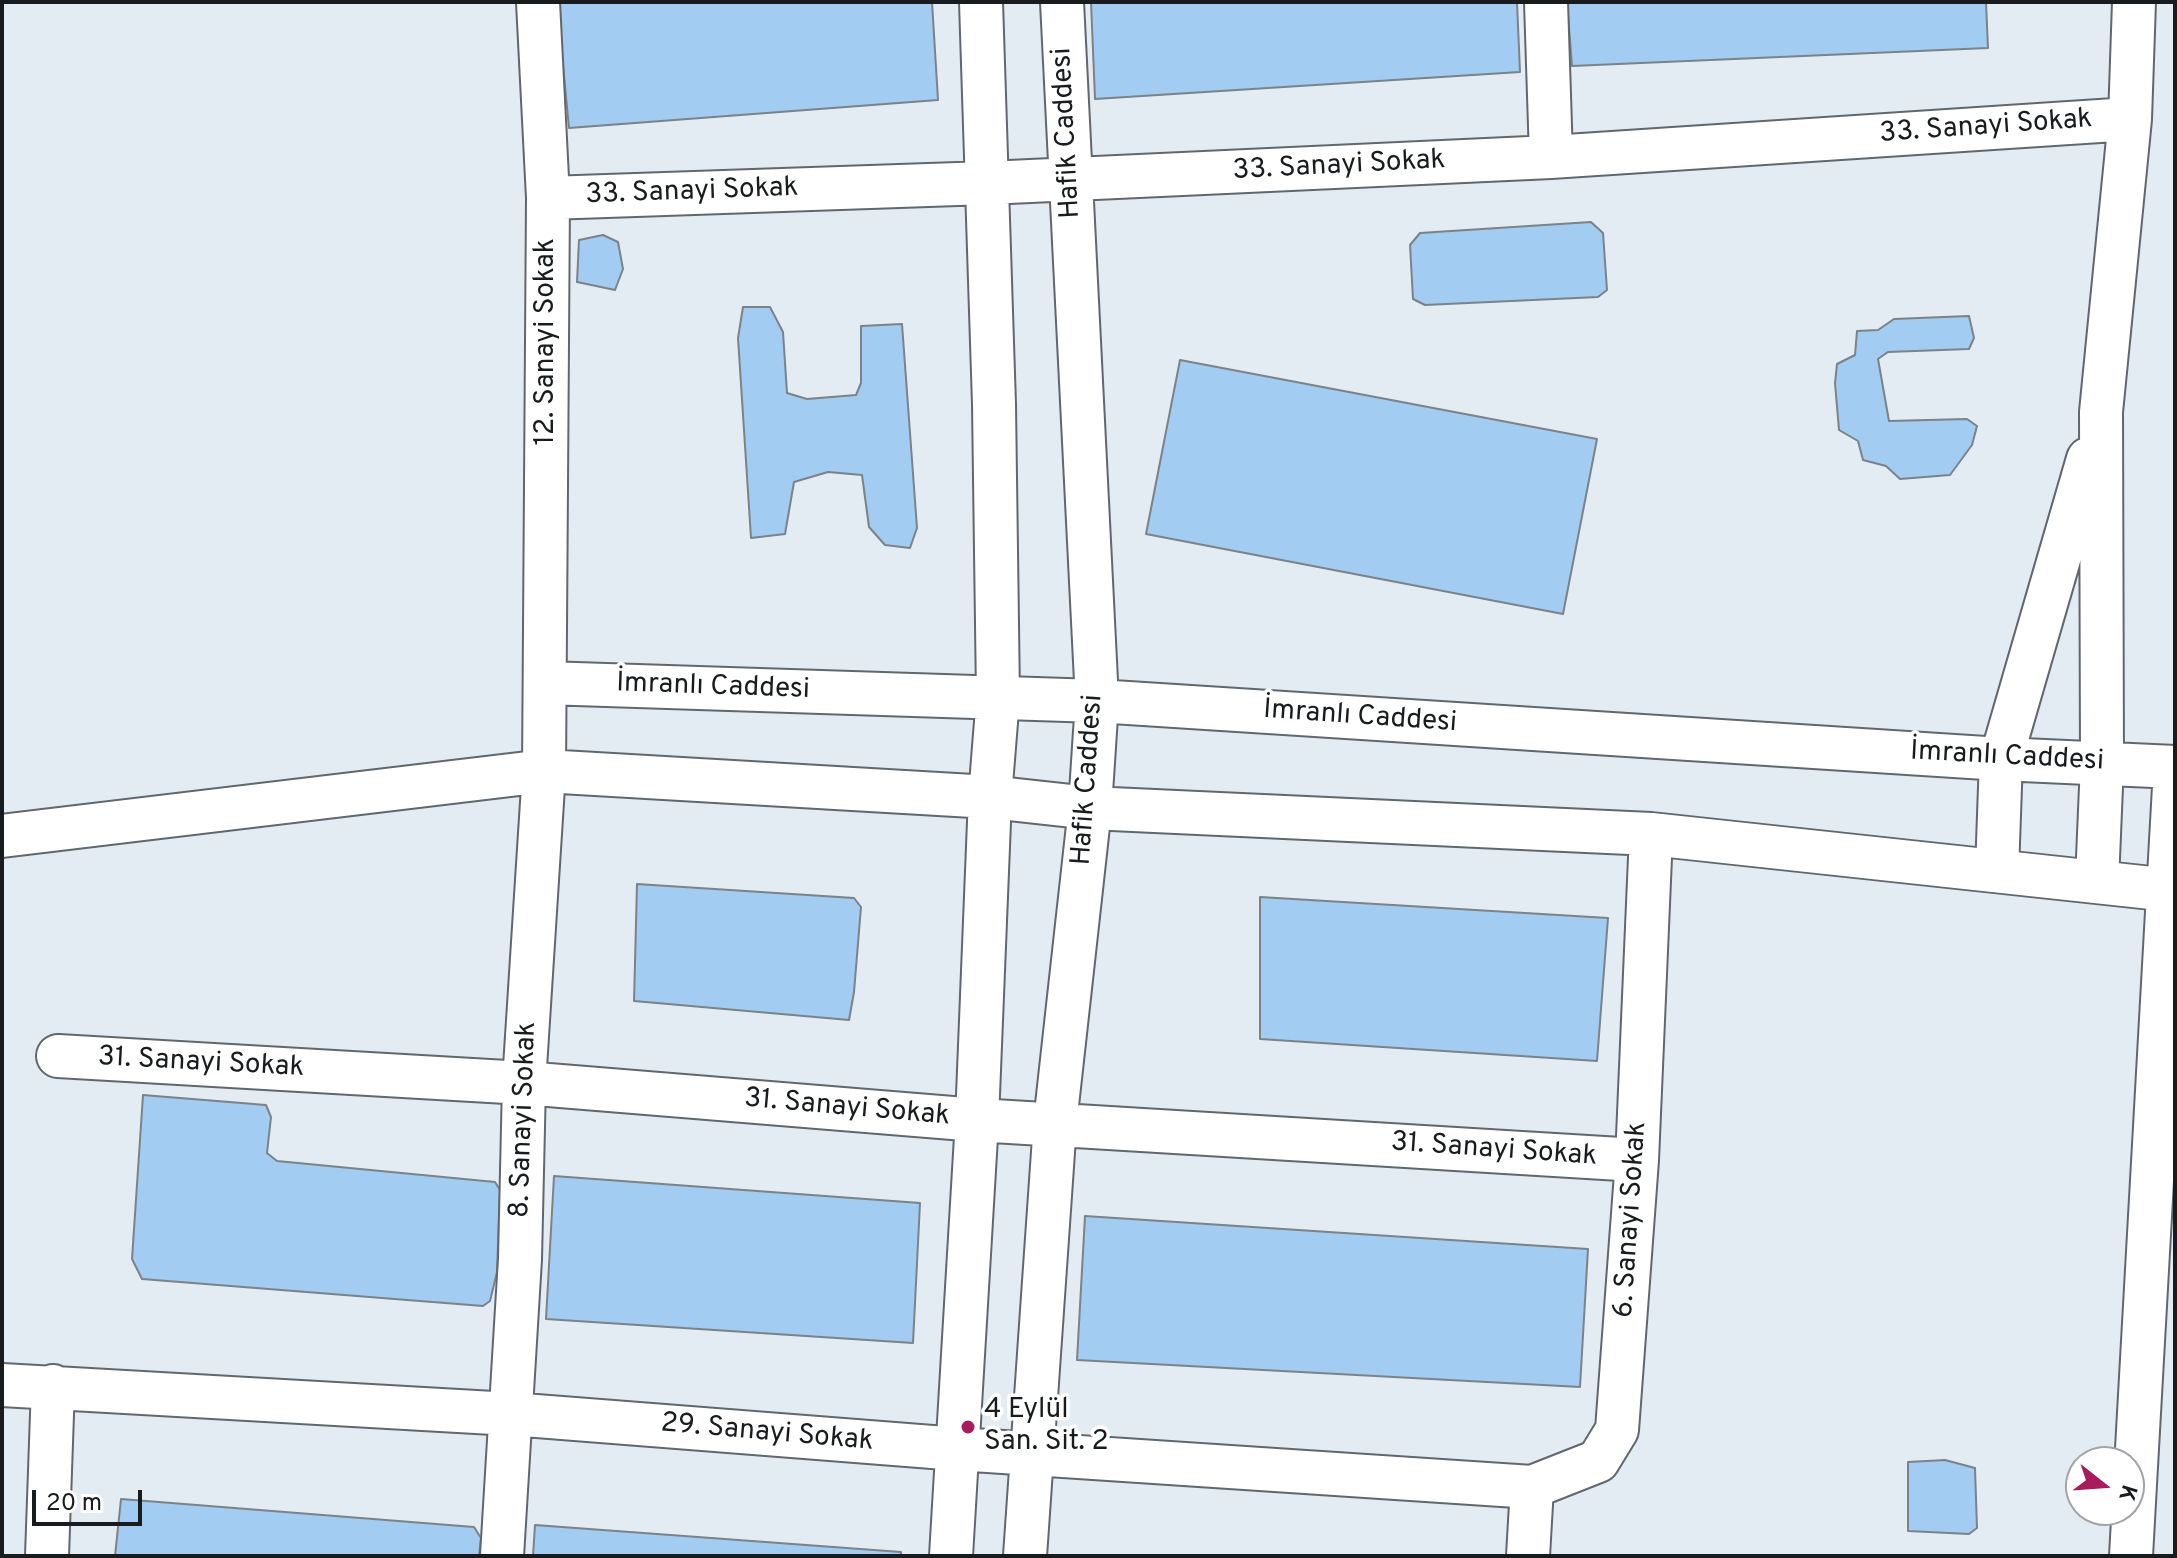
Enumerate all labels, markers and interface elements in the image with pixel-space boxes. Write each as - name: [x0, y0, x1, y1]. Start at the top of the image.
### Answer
- street label: Hafik Caddesi: [1047, 47, 1089, 219]
- street label: 33. Sanayi Sokak: [1879, 104, 2093, 152]
- street label: 33. Sanayi Sokak: [1232, 145, 1446, 189]
- street label: 33. Sanayi Sokak: [585, 172, 799, 214]
- street label: 12. Sanayi Sokak: [530, 238, 564, 446]
- street label: İmranlı Caddesi: [615, 668, 811, 708]
- street label: Hafik Caddesi: [1066, 693, 1112, 867]
- street label: İmranlı Caddesi: [1262, 694, 1458, 742]
- street label: İmranlı Caddesi: [1909, 736, 2105, 780]
- street label: 8. Sanayi Sokak: [505, 1021, 545, 1219]
- street label: 31. Sanayi Sokak: [97, 1042, 305, 1086]
- street label: 31. Sanayi Sokak: [743, 1083, 951, 1135]
- street label: 6. Sanayi Sokak: [1608, 1121, 1656, 1319]
- street label: 31. Sanayi Sokak: [1390, 1127, 1598, 1175]
- place label: 4 Eylül San. Sit. 2: [984, 1394, 1109, 1460]
- street label: 29. Sanayi Sokak: [659, 1408, 875, 1460]
- marker: 4 Eylül San. Sit. 2: [959, 1418, 977, 1436]
- north arrow: [2065, 1446, 2145, 1526]
- scale bar: [36, 1474, 146, 1524]
- text: K: [2111, 1481, 2142, 1504]
- text: 20 m: [46, 1489, 102, 1519]

